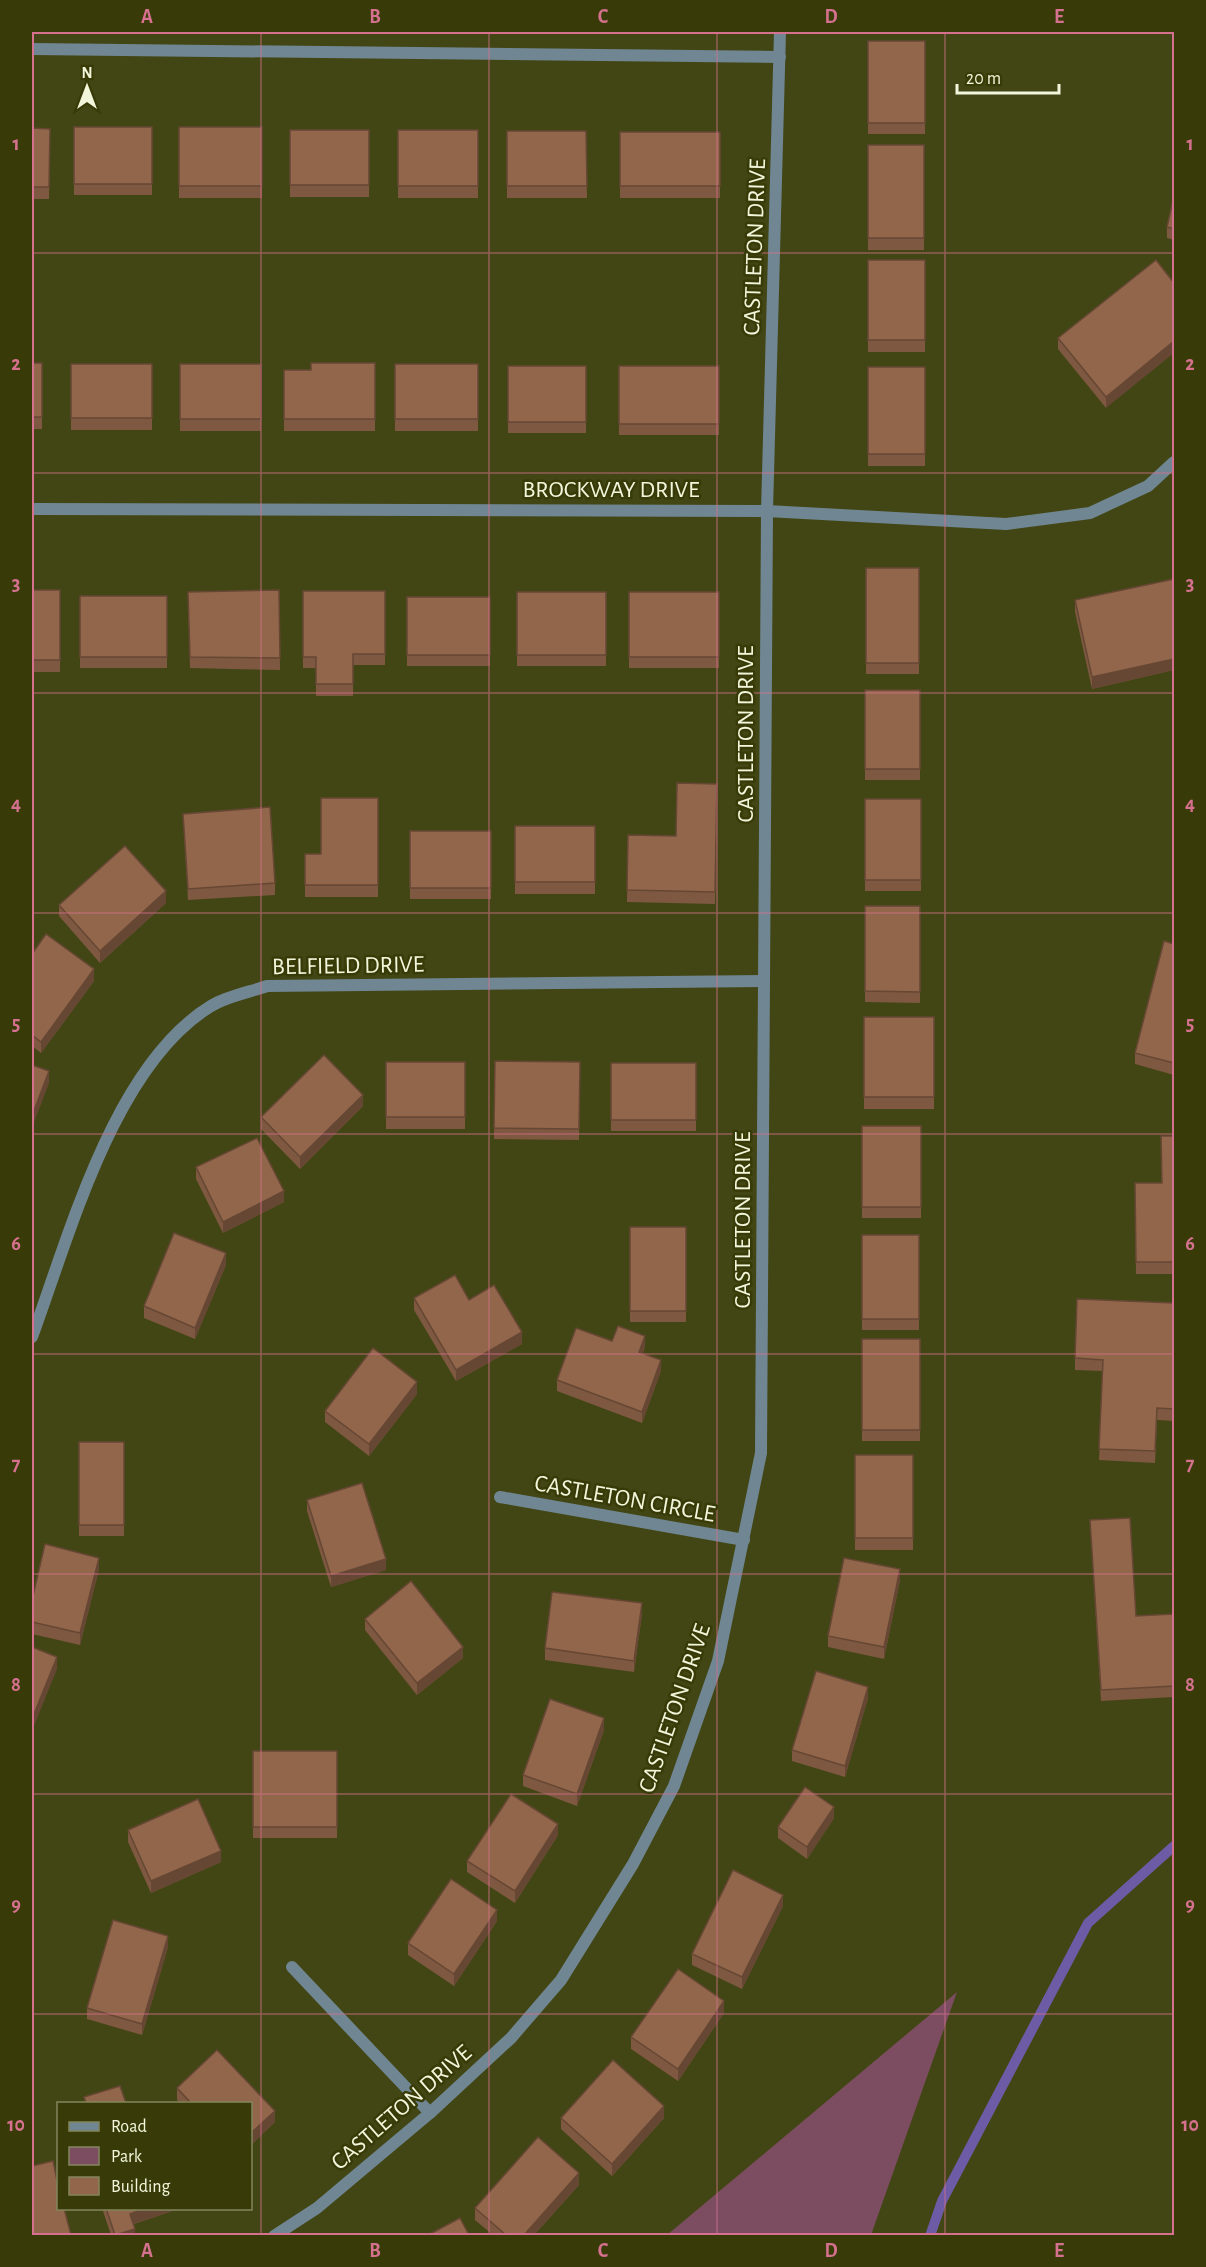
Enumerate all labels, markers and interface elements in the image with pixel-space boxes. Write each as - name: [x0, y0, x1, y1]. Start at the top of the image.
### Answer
- text: A: [141, 7, 153, 27]
- text: B: [369, 7, 381, 27]
- text: C: [598, 7, 609, 27]
- text: D: [824, 7, 838, 27]
- text: E: [1054, 7, 1064, 27]
- north arrow: [57, 57, 117, 117]
- scale bar: [957, 57, 1059, 95]
- text: N: [81, 65, 93, 81]
- text: 20 m: [966, 70, 1001, 88]
- text: 1: [12, 134, 20, 154]
- text: 1: [1186, 134, 1194, 154]
- street label: CASTLETON DRIVE: [740, 158, 770, 336]
- text: 2: [11, 354, 21, 374]
- text: 2: [1185, 354, 1195, 374]
- street label: BROCKWAY DRIVE: [522, 478, 700, 502]
- text: 3: [12, 574, 20, 594]
- text: 3: [1186, 574, 1194, 594]
- street label: CASTLETON DRIVE: [734, 645, 758, 822]
- text: 4: [11, 794, 21, 814]
- text: 4: [1185, 794, 1195, 814]
- street label: BELFIELD DRIVE: [272, 953, 425, 979]
- text: 5: [12, 1014, 20, 1034]
- text: 5: [1186, 1014, 1194, 1034]
- street label: CASTLETON DRIVE: [731, 1131, 755, 1308]
- text: 6: [11, 1234, 21, 1254]
- text: 6: [1185, 1234, 1195, 1254]
- text: 7: [12, 1454, 21, 1474]
- text: 7: [1186, 1454, 1195, 1474]
- street label: CASTLETON CIRCLE: [533, 1471, 717, 1527]
- street label: CASTLETON DRIVE: [635, 1620, 715, 1796]
- text: 8: [11, 1675, 21, 1695]
- text: 8: [1185, 1675, 1195, 1695]
- text: 9: [11, 1895, 21, 1915]
- text: 9: [1185, 1895, 1195, 1915]
- street label: CASTLETON DRIVE: [327, 2040, 477, 2175]
- legend: [57, 2102, 252, 2210]
- text: 10: [7, 2115, 25, 2135]
- text: 10: [1181, 2115, 1199, 2135]
- text: Road: [111, 2118, 147, 2136]
- text: Park: [111, 2148, 143, 2166]
- text: Building: [111, 2178, 171, 2196]
- text: A: [141, 2241, 153, 2261]
- text: B: [369, 2241, 381, 2261]
- text: C: [598, 2241, 609, 2261]
- text: D: [824, 2241, 838, 2261]
- text: E: [1054, 2241, 1064, 2261]

